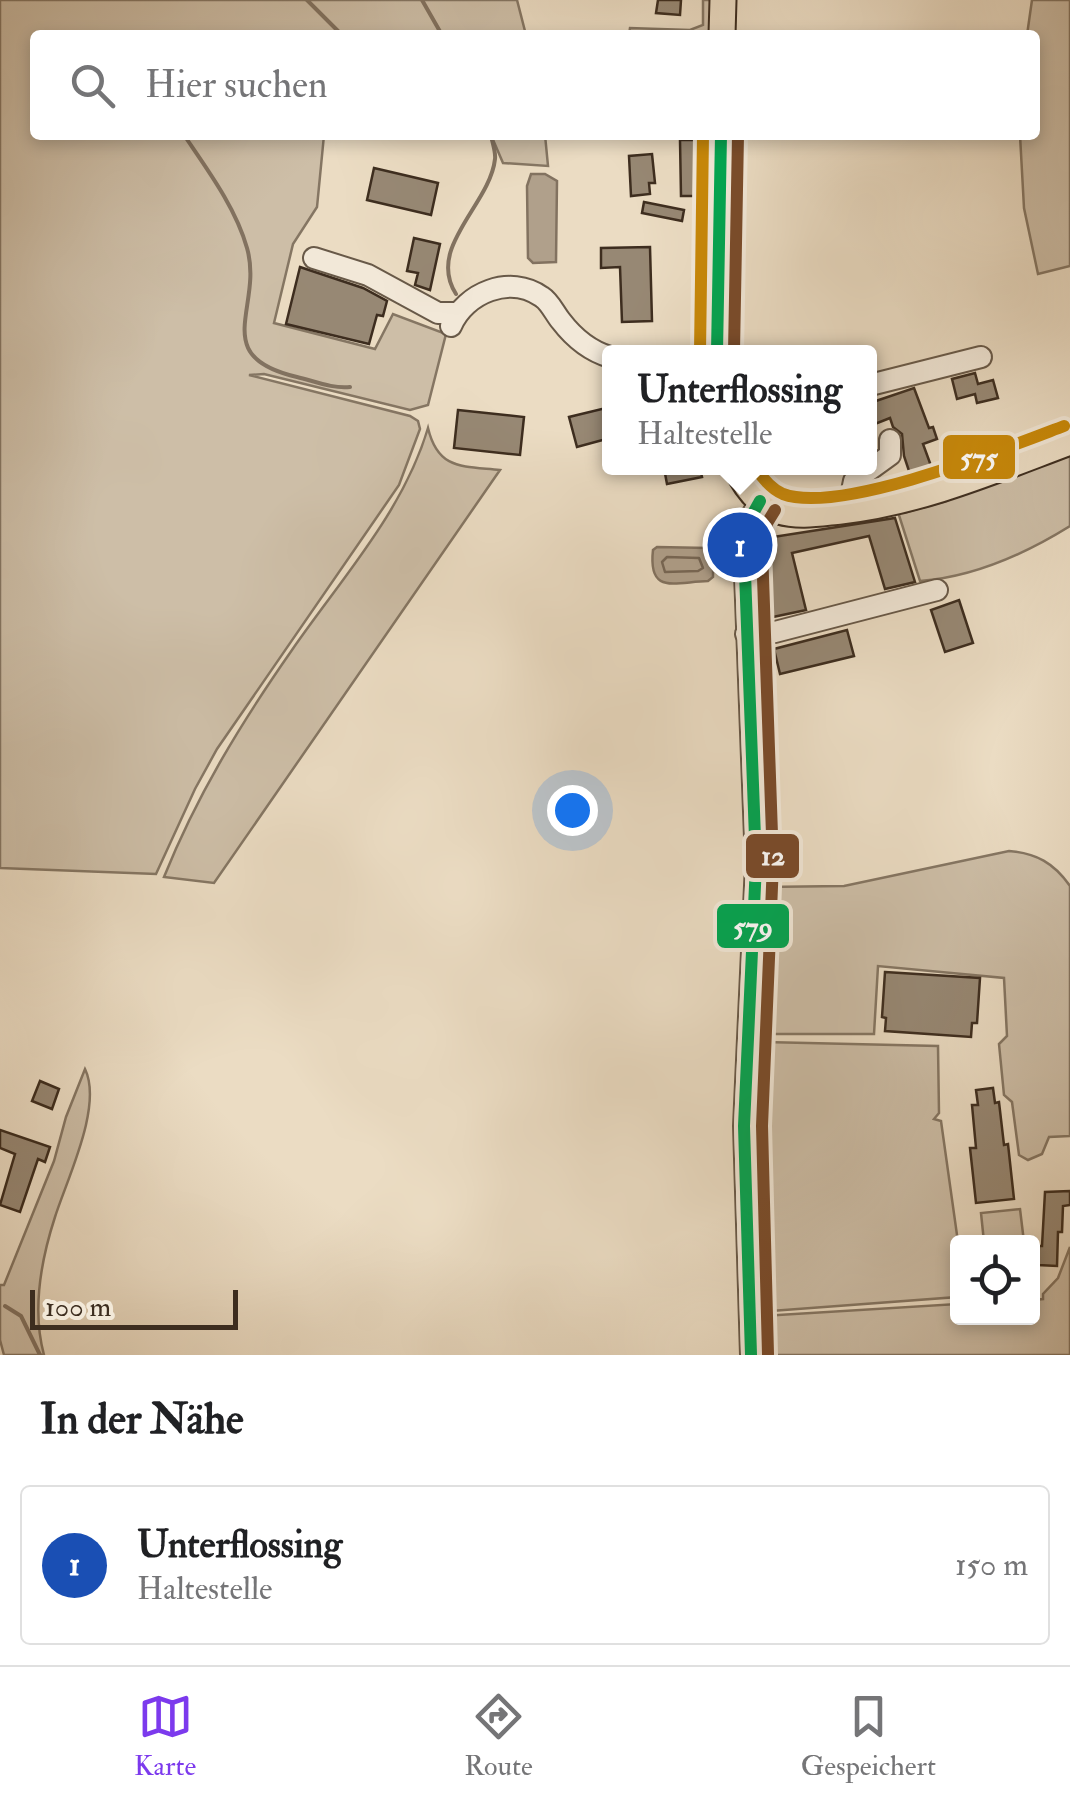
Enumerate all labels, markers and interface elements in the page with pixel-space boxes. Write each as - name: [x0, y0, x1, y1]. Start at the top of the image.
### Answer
- search box: [30, 30, 1040, 140]
- icon: search: [65, 58, 120, 113]
- text: Hier suchen: [145, 61, 328, 109]
- popup: [602, 345, 877, 475]
- text: Unterflossing: [637, 366, 842, 414]
- text: Haltestelle: [637, 414, 772, 454]
- line badge: 575: [941, 433, 1017, 481]
- text: 575: [960, 441, 998, 476]
- pin: 1: [708, 508, 772, 582]
- your location: [547, 785, 598, 836]
- line badge: 12: [744, 832, 801, 880]
- text: 12: [761, 839, 785, 874]
- line badge: 579: [715, 902, 791, 950]
- text: 579: [733, 910, 773, 945]
- map controls: [950, 1235, 1040, 1325]
- button: locate: [950, 1235, 1040, 1325]
- scale bar: [30, 1285, 238, 1330]
- text: 100 m: [45, 1290, 111, 1325]
- text: In der Nähe: [40, 1394, 244, 1446]
- text: Unterflossing: [137, 1521, 342, 1569]
- text: 1: [69, 1545, 80, 1585]
- text: 150 m: [955, 1545, 1028, 1585]
- text: Haltestelle: [137, 1569, 272, 1609]
- tab: Karte: [134, 1689, 196, 1784]
- tab: Route: [464, 1689, 533, 1784]
- tab: Gespeichert: [801, 1689, 936, 1784]

